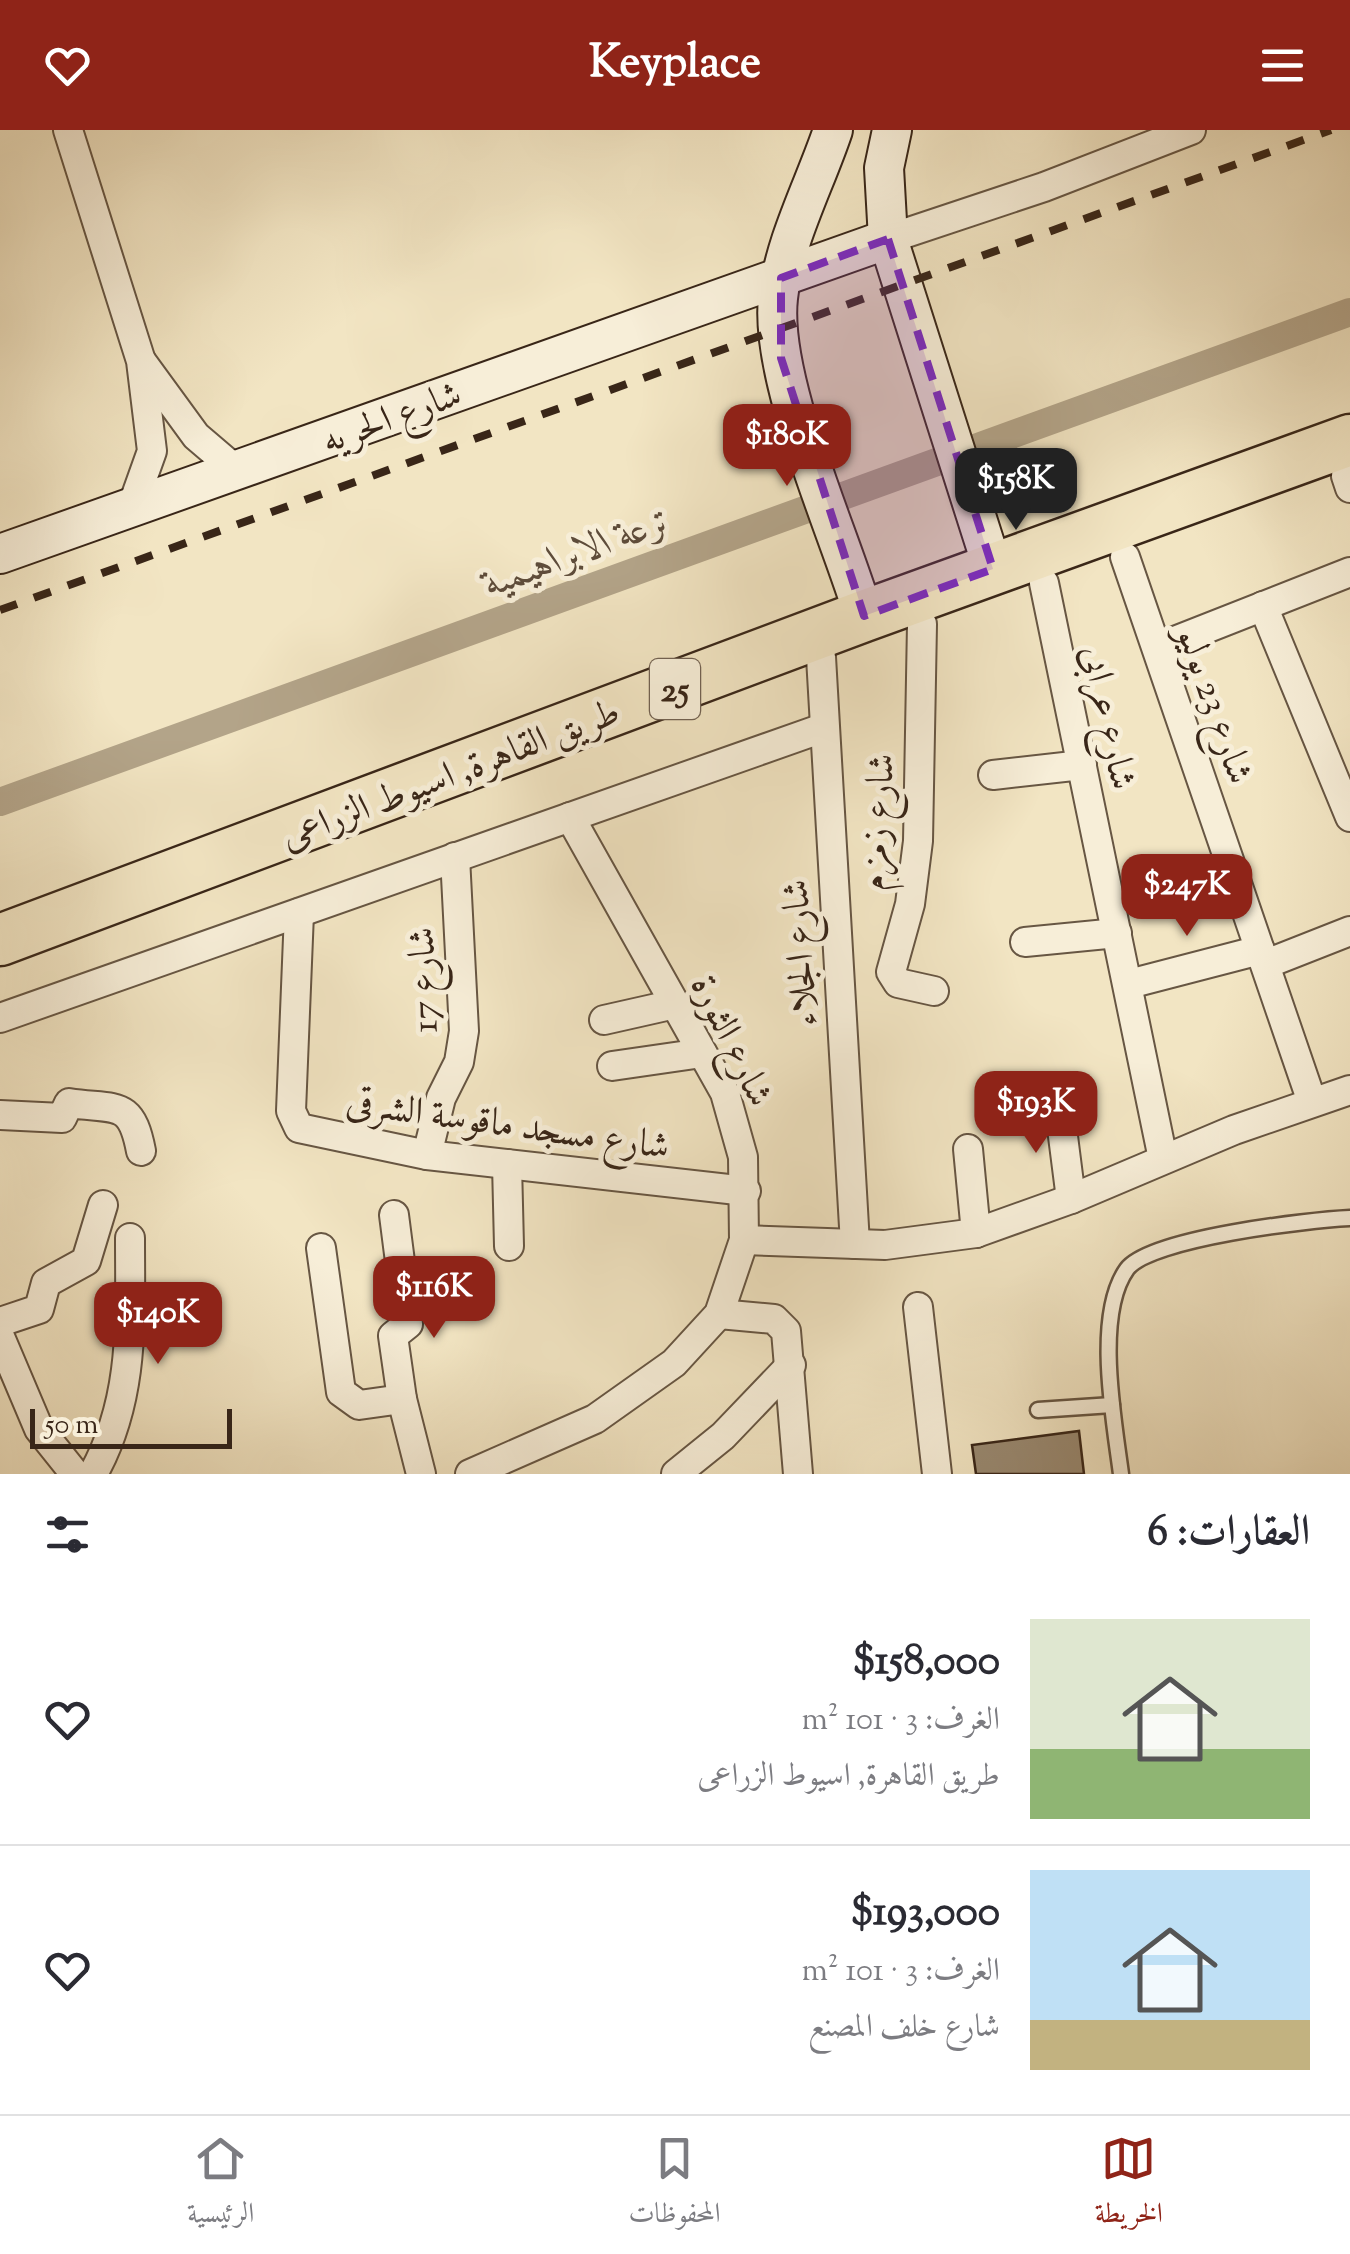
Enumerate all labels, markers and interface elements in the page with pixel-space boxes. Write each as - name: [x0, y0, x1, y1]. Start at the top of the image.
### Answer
- text: Keyplace: [589, 33, 761, 98]
- icon: heart: [40, 38, 95, 93]
- icon: menu: [1255, 38, 1310, 93]
- street label: شارع الحريه: [315, 369, 470, 470]
- pin: $180K: [717, 404, 857, 489]
- text: $180K: [745, 413, 829, 459]
- pin: $158K: [946, 448, 1086, 533]
- text: $158K: [977, 457, 1055, 503]
- water label: ترعة الابراهيمية: [473, 494, 681, 616]
- street label: شارع 23 يوليو: [1159, 616, 1265, 792]
- street label: شارع عرابى: [1064, 641, 1148, 795]
- road number: 25: [650, 659, 700, 719]
- street label: طريق القاهرة, اسيوط الزراعى: [274, 687, 629, 866]
- street label: شارع زمزم: [848, 752, 914, 893]
- pin: $247K: [1117, 854, 1257, 939]
- text: $247K: [1143, 863, 1231, 909]
- street label: شارع الجلاء: [771, 878, 835, 1028]
- street label: شارع 17: [397, 926, 455, 1034]
- street label: شارع الثورة: [674, 967, 784, 1117]
- pin: $193K: [966, 1071, 1106, 1156]
- street label: شارع مسجد ماقوسة الشرقى: [342, 1078, 673, 1176]
- text: $193K: [996, 1080, 1076, 1126]
- pin: $116K: [364, 1256, 504, 1341]
- text: $116K: [395, 1265, 473, 1311]
- pin: $140K: [88, 1282, 228, 1367]
- text: $140K: [116, 1291, 200, 1337]
- scale bar: [30, 1404, 232, 1448]
- text: 50 m: [45, 1406, 99, 1446]
- text: العقارات: 6: [1147, 1504, 1310, 1564]
- icon: filters: [40, 1507, 95, 1562]
- text: $158,000: [852, 1633, 1000, 1693]
- icon: home: [1110, 1659, 1230, 1779]
- icon: heart: [40, 1692, 95, 1747]
- text: الغرف: 3 · 101 m²: [801, 1698, 1000, 1744]
- text: طريق القاهرة, اسيوط الزراعى: [697, 1754, 1000, 1800]
- text: $193,000: [850, 1884, 1000, 1944]
- icon: home: [1110, 1910, 1230, 2030]
- icon: heart: [40, 1943, 95, 1998]
- text: الغرف: 3 · 101 m²: [801, 1949, 1000, 1995]
- text: شارع خلف المصنع: [808, 2005, 1000, 2051]
- tab: الرئيسية: [187, 2131, 254, 2240]
- tab: المحفوظات: [628, 2131, 721, 2240]
- tab: الخريطة: [1095, 2131, 1163, 2240]

